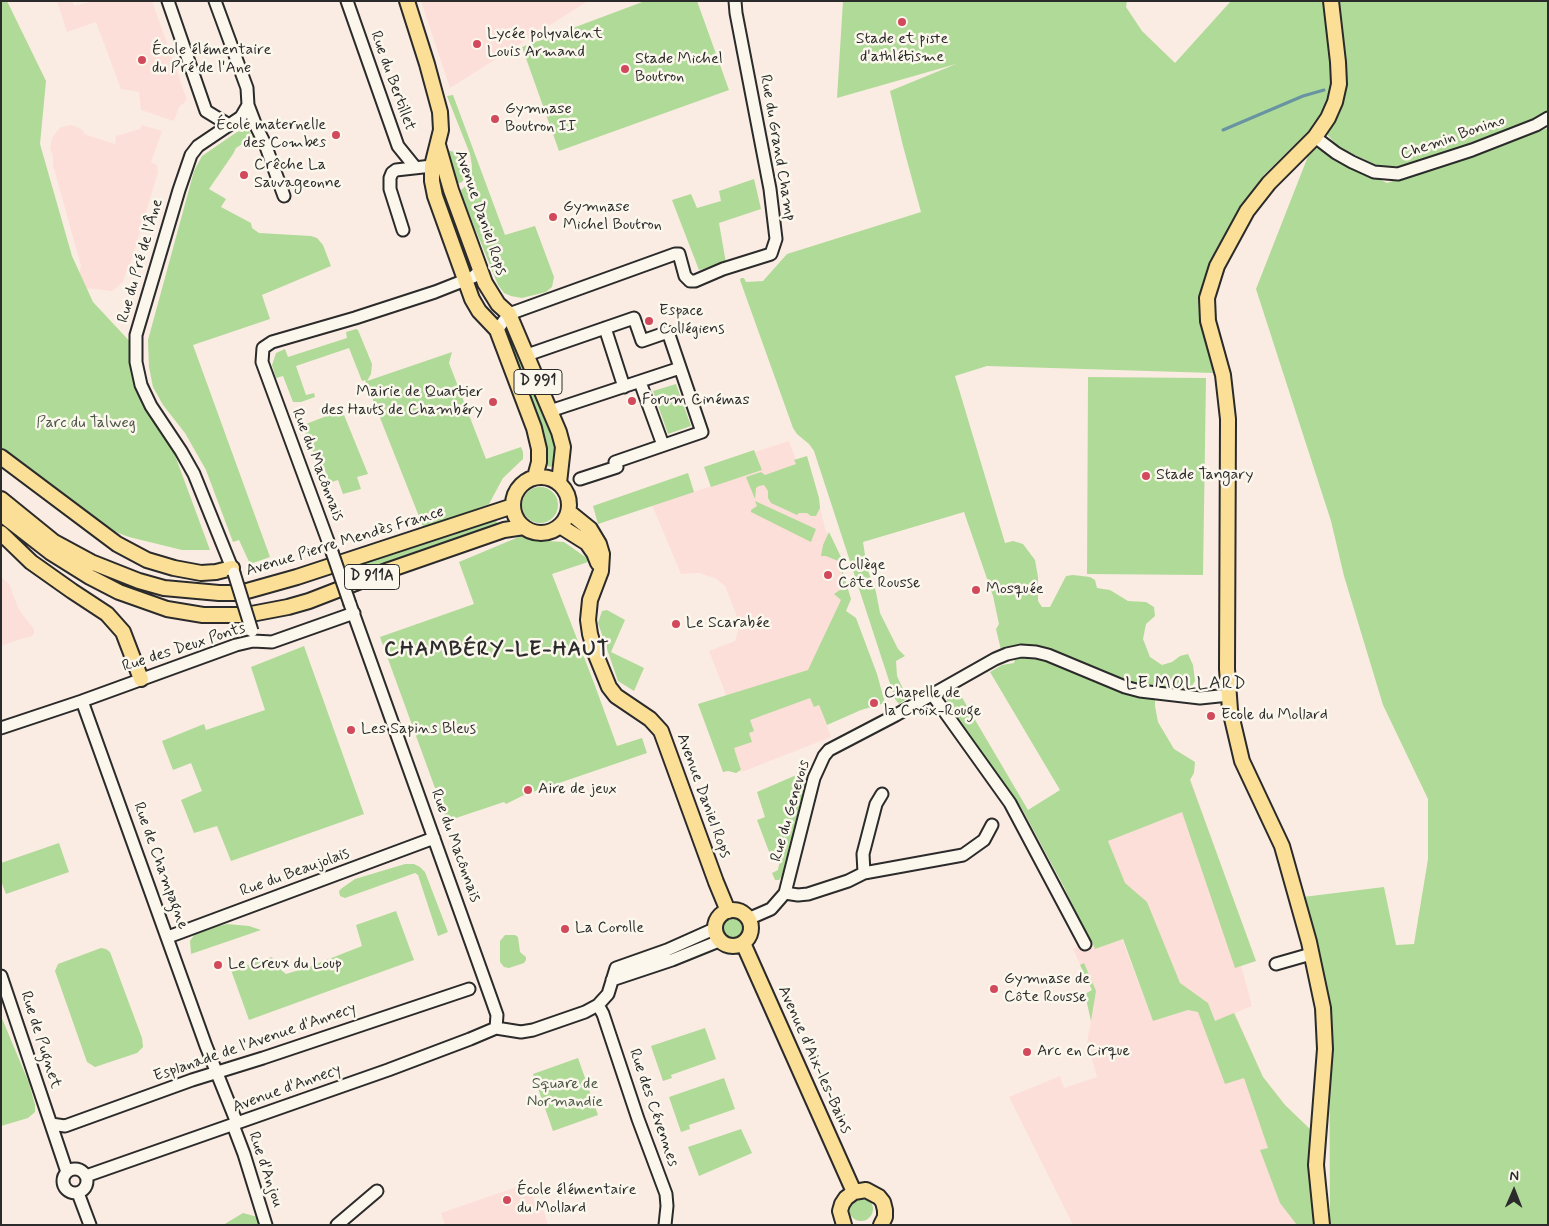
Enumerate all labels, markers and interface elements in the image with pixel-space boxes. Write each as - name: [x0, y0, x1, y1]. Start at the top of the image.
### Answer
- marker: Stade et piste d'athlétisme: [896, 16, 908, 28]
- place label: Lycée polyvalent Louis Armand: [487, 25, 603, 63]
- street label: Rue du Bertillet: [365, 29, 419, 133]
- place label: Stade et piste d'athlétisme: [856, 30, 948, 68]
- marker: Lycée polyvalent Louis Armand: [471, 38, 483, 50]
- place label: École élémentaire du Pré de l'Ane: [152, 41, 271, 79]
- place label: Stade Michel Boutron: [635, 50, 723, 88]
- marker: École élémentaire du Pré de l'Ane: [136, 54, 148, 66]
- marker: Stade Michel Boutron: [619, 63, 631, 75]
- street label: Rue du Grand Champ: [755, 73, 799, 223]
- place label: Gymnase Boutron II: [505, 100, 576, 138]
- street label: Chemin Bonino: [1398, 111, 1508, 165]
- marker: Gymnase Boutron II: [489, 113, 501, 125]
- place label: École maternelle des Combes: [216, 116, 326, 154]
- marker: École maternelle des Combes: [330, 129, 342, 141]
- street label: Avenue Daniel Rops: [450, 148, 510, 278]
- place label: Crêche La Sauvageonne: [254, 156, 341, 194]
- marker: Crêche La Sauvageonne: [238, 169, 250, 181]
- street label: Rue du Pré de l'Âne: [114, 197, 168, 325]
- place label: Gymnase Michel Boutron: [563, 198, 662, 236]
- marker: Gymnase Michel Boutron: [547, 211, 559, 223]
- place label: Espace Collégiens: [659, 302, 725, 340]
- marker: Espace Collégiens: [643, 315, 655, 327]
- road number: D 991: [514, 370, 562, 394]
- place label: Mairie de Quartier des Hauts de Chambéry: [321, 383, 483, 421]
- place label: Forum Cinémas: [642, 391, 750, 411]
- marker: Forum Cinémas: [626, 395, 638, 407]
- marker: Mairie de Quartier des Hauts de Chambéry: [487, 396, 499, 408]
- street label: Rue du Macônnais: [287, 406, 347, 524]
- park label: Parc du Talweg: [36, 414, 136, 434]
- place label: Stade Tangary: [1156, 466, 1253, 486]
- marker: Stade Tangary: [1140, 470, 1152, 482]
- street label: Avenue Pierre Mendès France: [244, 503, 446, 581]
- place label: Collège Côte Rousse: [838, 556, 920, 594]
- road number: D 911A: [344, 564, 400, 590]
- marker: Collège Côte Rousse: [822, 569, 834, 581]
- place label: Mosquée: [986, 580, 1044, 600]
- marker: Mosquée: [970, 584, 982, 596]
- place label: Le Scarabée: [686, 614, 770, 634]
- marker: Le Scarabée: [670, 618, 682, 630]
- street label: Rue des Deux Ponts: [120, 619, 248, 677]
- district label: CHAMBÉRY-LE-HAUT: [384, 638, 610, 664]
- district label: LE MOLLARD: [1126, 673, 1246, 695]
- place label: Chapelle de la Croix-Rouge: [884, 684, 981, 722]
- marker: Chapelle de la Croix-Rouge: [868, 697, 880, 709]
- place label: Ecole du Mollard: [1221, 706, 1328, 726]
- marker: Ecole du Mollard: [1205, 710, 1217, 722]
- place label: Les Sapins Bleus: [361, 720, 476, 740]
- marker: Les Sapins Bleus: [345, 724, 357, 736]
- street label: Avenue Daniel Rops: [672, 731, 734, 861]
- street label: Rue du Genevois: [767, 758, 815, 864]
- place label: Aire de jeux: [538, 780, 617, 800]
- marker: Aire de jeux: [522, 784, 534, 796]
- street label: Rue du Macônnais: [426, 787, 484, 905]
- street label: Rue de Champagne: [128, 800, 192, 932]
- street label: Rue du Beaujolais: [238, 844, 352, 902]
- place label: La Corolle: [575, 919, 644, 939]
- marker: La Corolle: [559, 923, 571, 935]
- place label: Le Creux du Loup: [228, 955, 342, 975]
- marker: Le Creux du Loup: [212, 959, 224, 971]
- place label: Gymnase de Côte Rousse: [1004, 970, 1090, 1008]
- street label: Avenue d'Aix-les-Bains: [773, 983, 855, 1137]
- marker: Gymnase de Côte Rousse: [988, 983, 1000, 995]
- street label: Rue de Pugnet: [15, 989, 65, 1091]
- street label: Esplanade de l'Avenue d'Annecy: [151, 999, 359, 1087]
- place label: Arc en Cirque: [1037, 1042, 1130, 1062]
- street label: Rue des Cévennes: [624, 1046, 682, 1170]
- marker: Arc en Cirque: [1021, 1046, 1033, 1058]
- street label: Avenue d'Annecy: [230, 1061, 344, 1117]
- park label: Square de Normandie: [527, 1075, 603, 1113]
- street label: Rue d'Anjou: [243, 1130, 287, 1210]
- north arrow: [1489, 1166, 1539, 1216]
- text: N: [1509, 1167, 1519, 1185]
- place label: École élémentaire du Mollard: [517, 1181, 636, 1219]
- marker: École élémentaire du Mollard: [501, 1194, 513, 1206]

